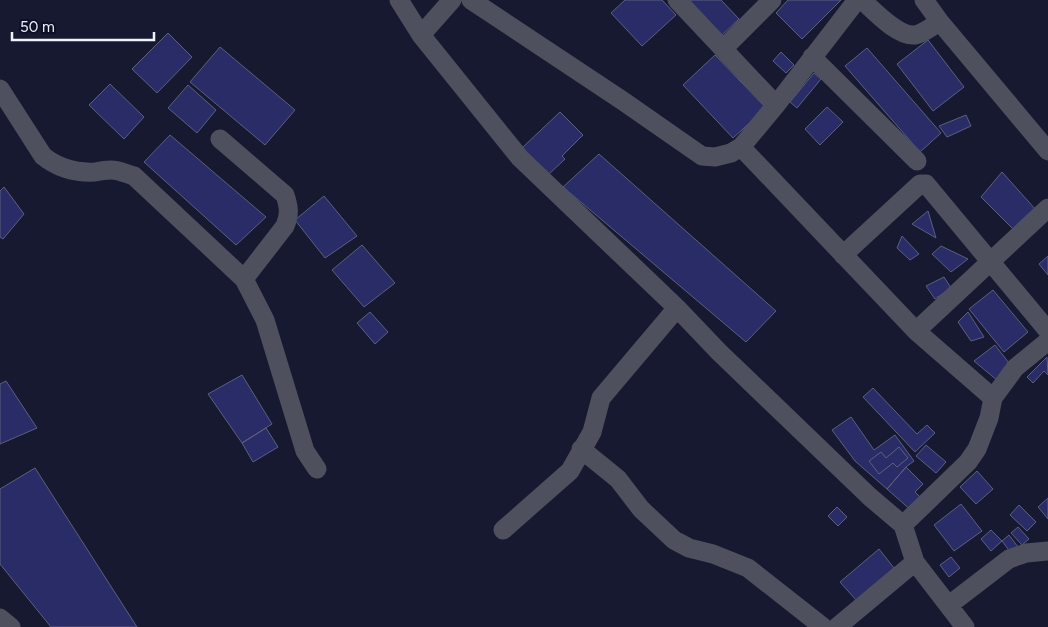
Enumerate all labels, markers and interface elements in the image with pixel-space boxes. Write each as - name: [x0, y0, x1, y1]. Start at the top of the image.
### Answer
- scale bar: [12, 10, 155, 42]
- text: 50 m: [20, 18, 55, 36]

